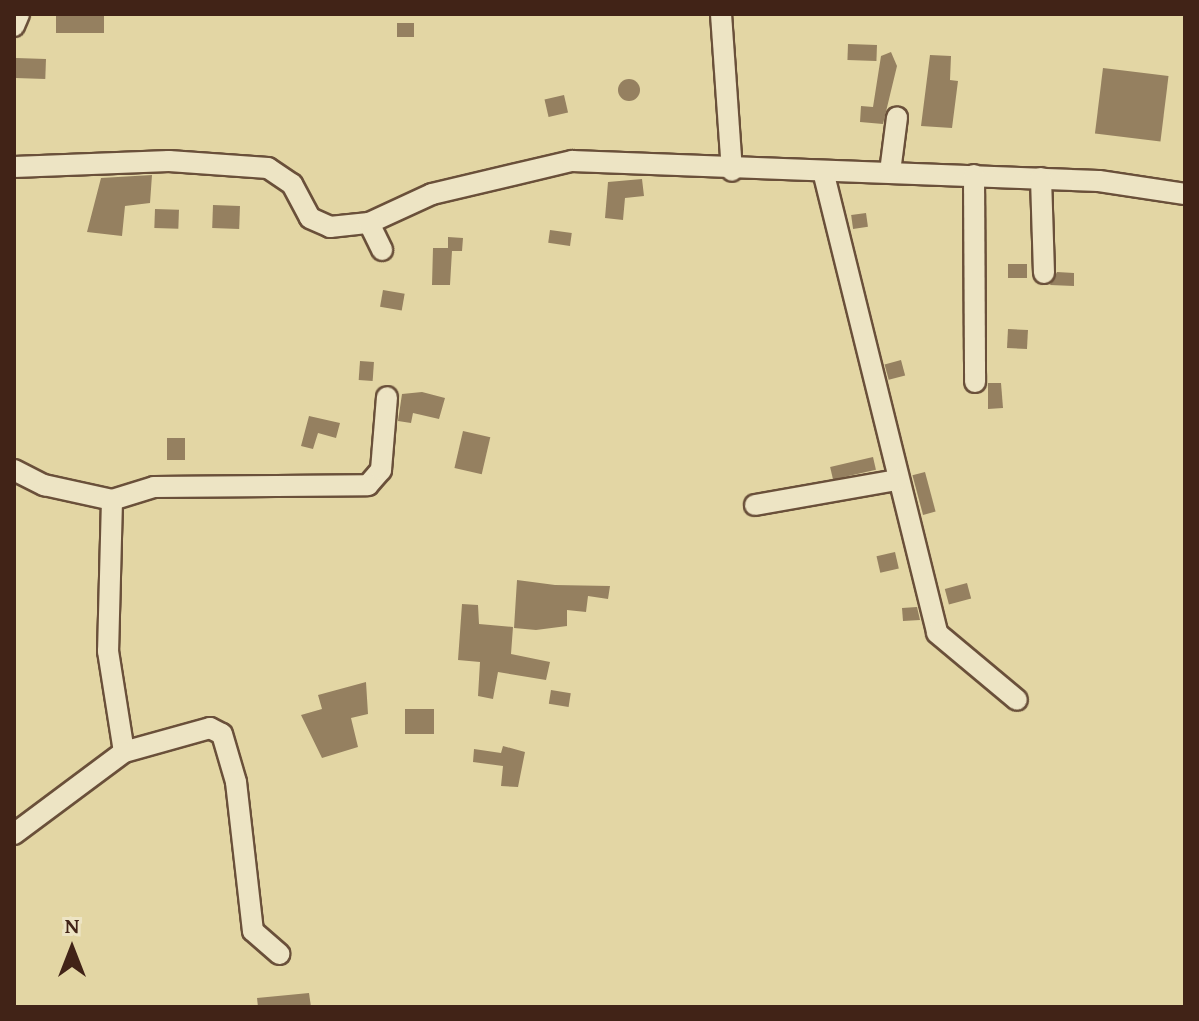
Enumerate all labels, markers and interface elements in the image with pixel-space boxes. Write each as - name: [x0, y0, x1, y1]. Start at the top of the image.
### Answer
- north arrow: [32, 909, 112, 989]
- text: N: [65, 909, 79, 941]

